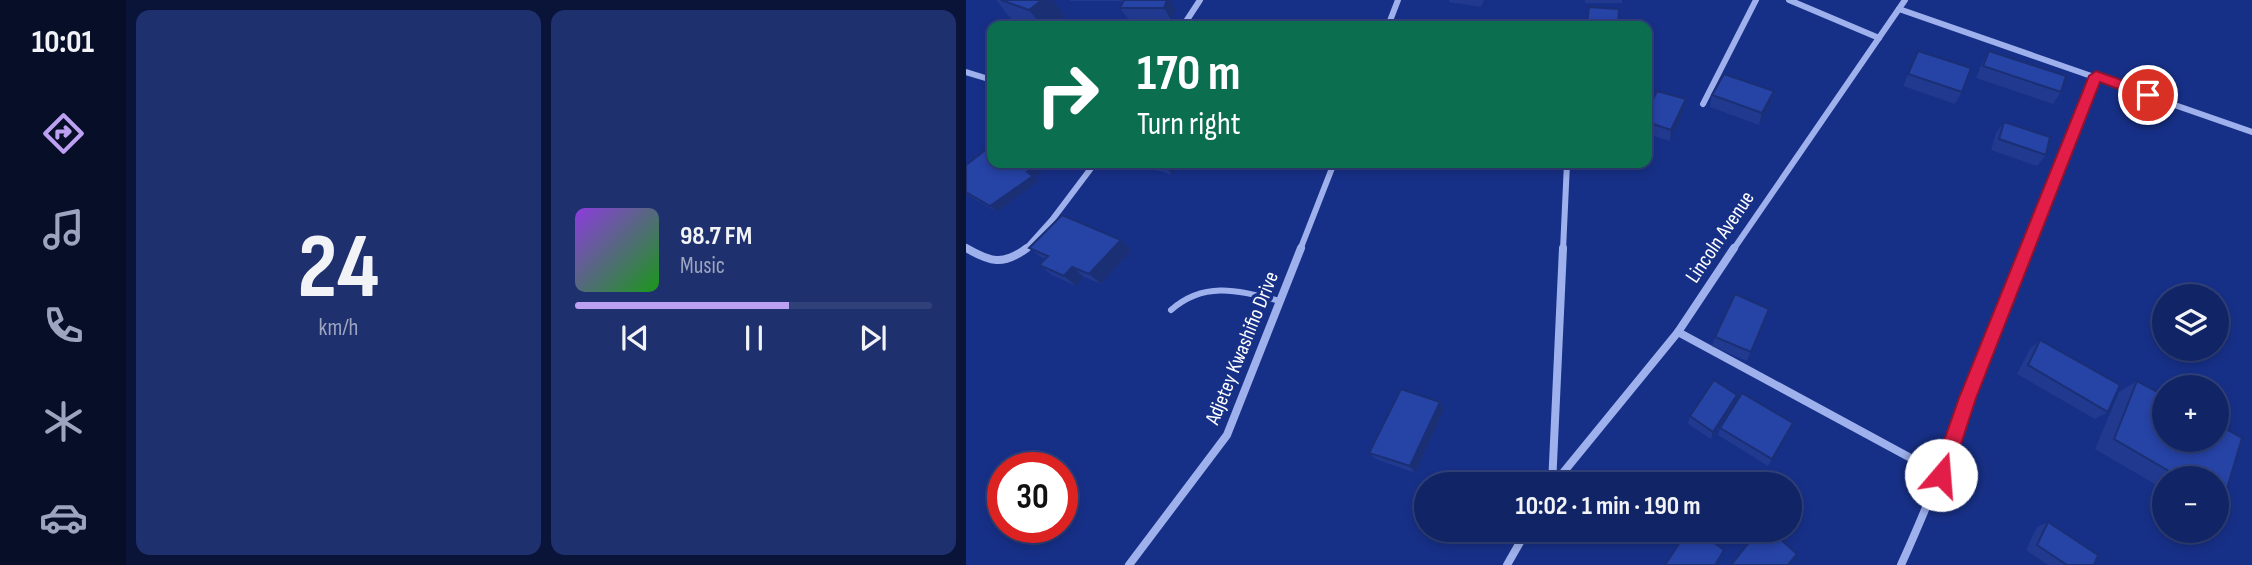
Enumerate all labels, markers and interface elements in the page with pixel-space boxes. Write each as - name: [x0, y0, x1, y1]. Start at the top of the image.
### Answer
- text: 10:01: [32, 23, 94, 62]
- text: 170 m: [1137, 45, 1241, 104]
- icon: right: [1022, 49, 1113, 140]
- pin: [2118, 65, 2178, 125]
- icon: arrive: [2129, 76, 2167, 114]
- text: Turn right: [1137, 105, 1241, 144]
- icon: directions: [39, 109, 88, 158]
- street label: Lincoln Avenue: [1680, 186, 1760, 288]
- icon: music: [39, 205, 88, 254]
- text: 24: [298, 214, 379, 323]
- text: 98.7 FM: [680, 221, 752, 252]
- text: Music: [680, 252, 725, 280]
- street label: Adjetey Kwashifio Drive: [1200, 268, 1284, 429]
- map controls: [2152, 284, 2229, 543]
- button: layers: [2152, 284, 2229, 361]
- icon: phone: [39, 301, 88, 350]
- text: km/h: [319, 314, 358, 342]
- icon: previous: [616, 319, 654, 357]
- icon: pause: [735, 319, 773, 357]
- icon: next: [854, 319, 892, 357]
- button: +: [2152, 375, 2229, 452]
- icon: climate: [39, 397, 88, 446]
- position arrow: [1904, 438, 1978, 512]
- speed limit sign: 30: [987, 452, 1078, 543]
- button: −: [2152, 466, 2229, 543]
- text: 10:02 · 1 min · 190 m: [1515, 491, 1701, 522]
- icon: car: [39, 493, 88, 542]

